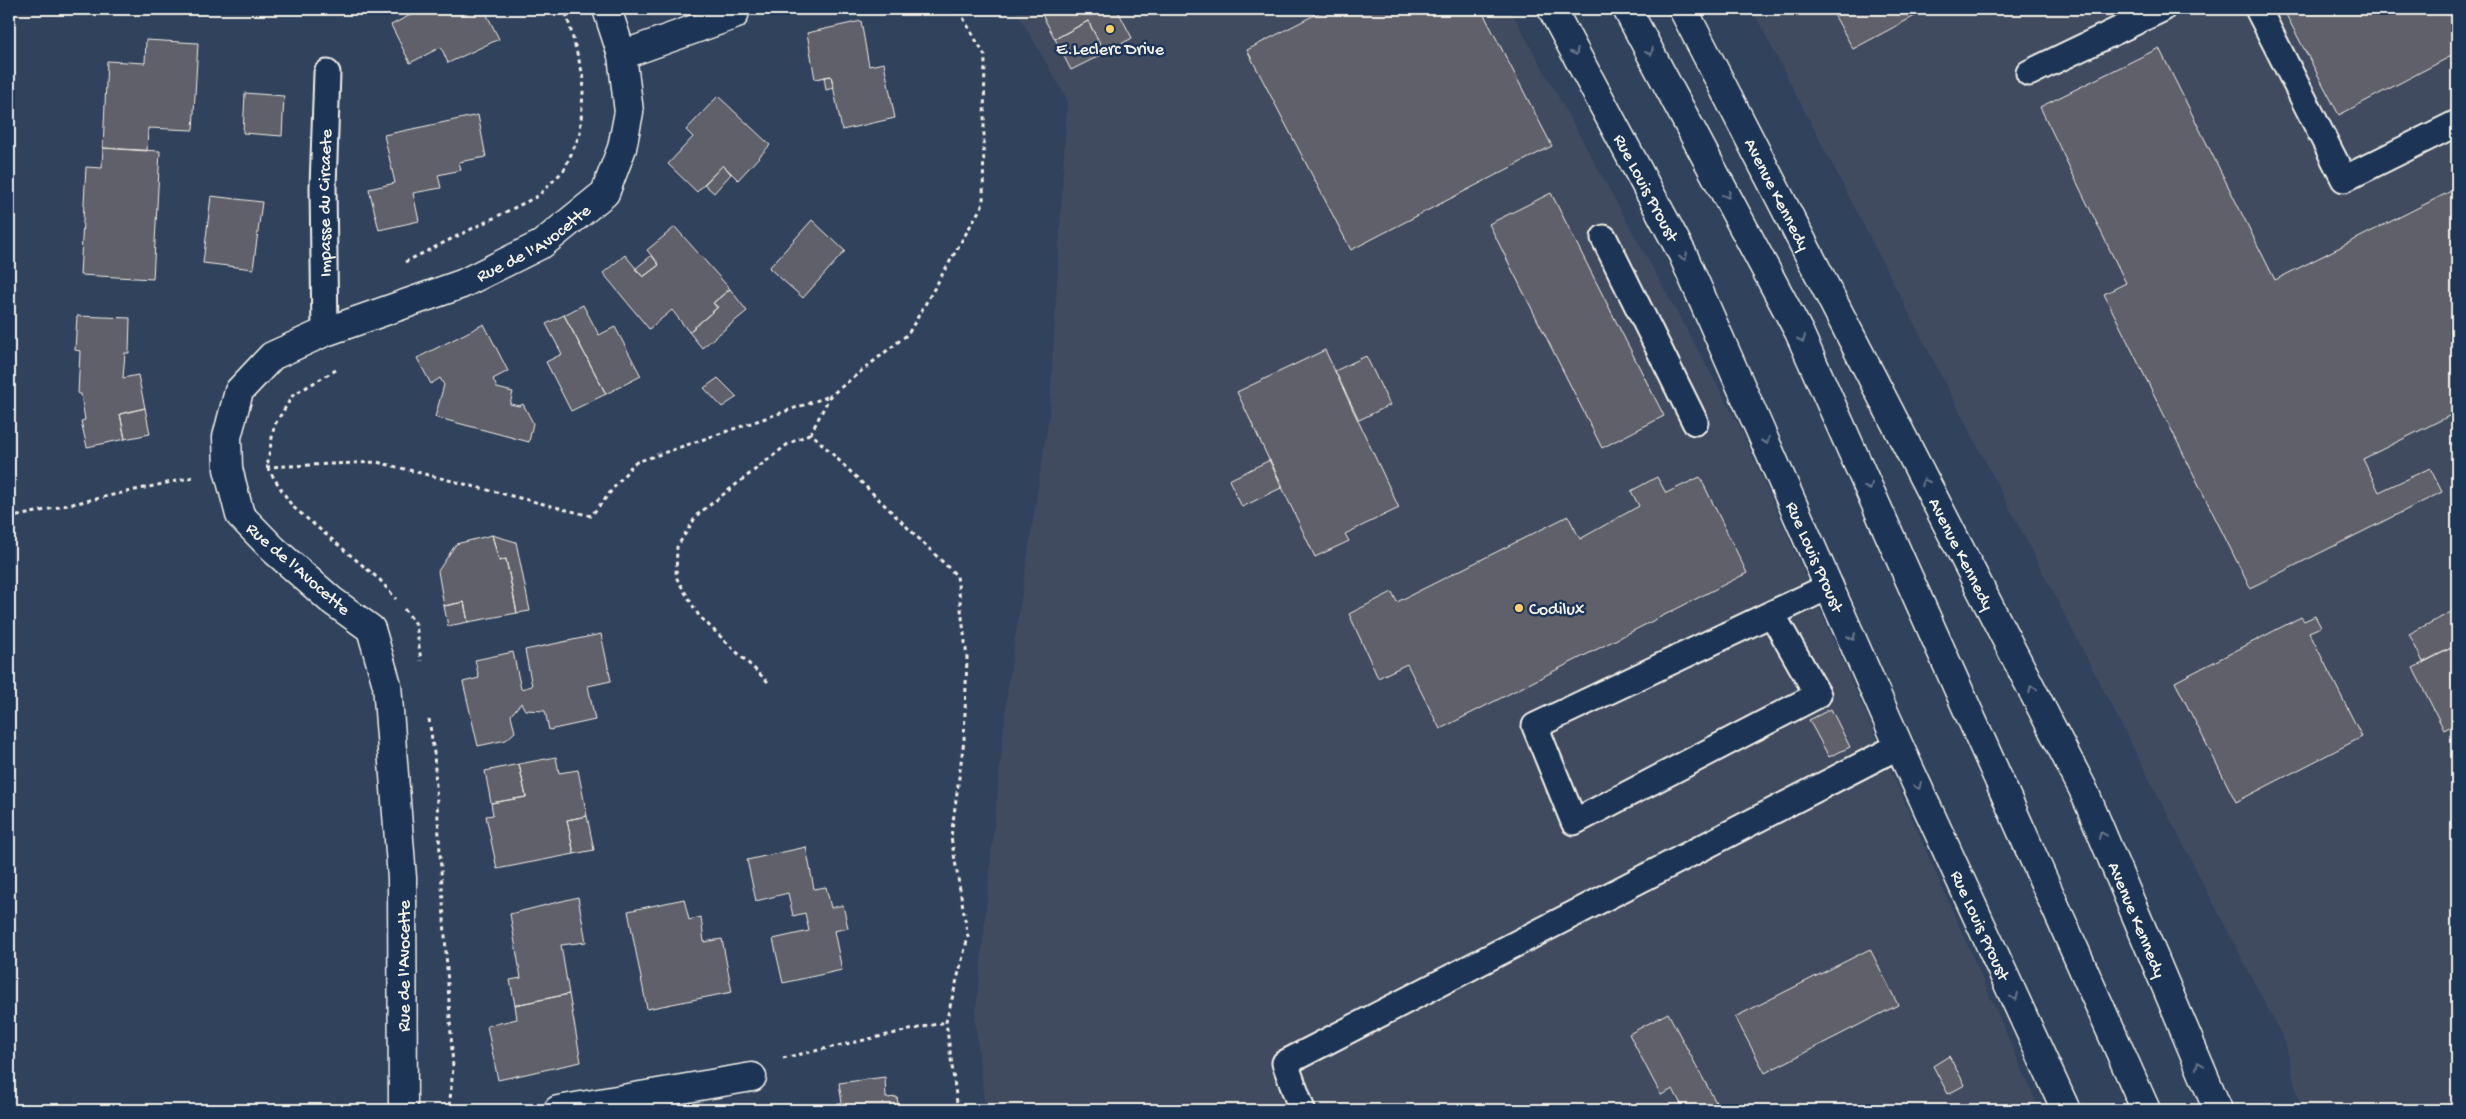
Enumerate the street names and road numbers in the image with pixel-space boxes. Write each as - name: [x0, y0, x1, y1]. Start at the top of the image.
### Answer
- street label: Impasse du Circaete: [315, 128, 338, 277]
- street label: Rue Louis Proust: [1608, 131, 1683, 247]
- street label: Avenue Kennedy: [1738, 135, 1813, 255]
- street label: Rue de l'Avocette: [474, 200, 596, 288]
- street label: Avenue Kennedy: [1923, 495, 1998, 615]
- street label: Rue Louis Proust: [1780, 499, 1847, 618]
- street label: Rue de l'Avocette: [241, 519, 354, 621]
- street label: Avenue Kennedy: [2102, 859, 2169, 981]
- street label: Rue Louis Proust: [1945, 868, 2014, 986]
- street label: Rue de l'Avocette: [395, 900, 416, 1032]

